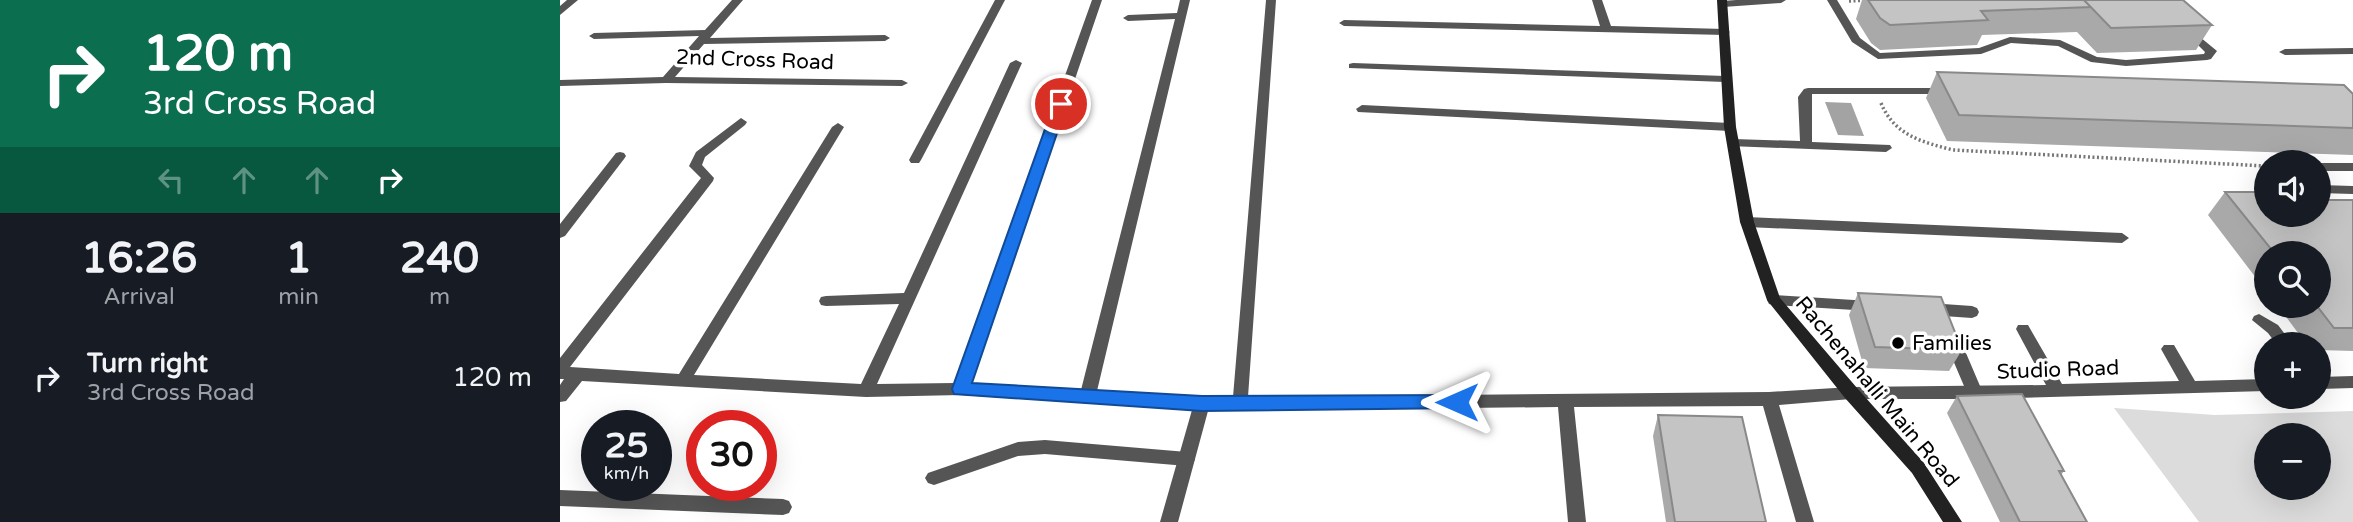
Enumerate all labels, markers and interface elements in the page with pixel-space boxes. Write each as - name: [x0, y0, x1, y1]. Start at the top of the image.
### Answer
- text: 120 m: [143, 25, 293, 84]
- icon: right: [28, 28, 119, 119]
- street label: 2nd Cross Road: [676, 45, 834, 75]
- pin: [1031, 74, 1091, 134]
- text: 3rd Cross Road: [143, 85, 376, 123]
- icon: arrive: [1042, 85, 1080, 123]
- map controls: [2254, 150, 2331, 500]
- button: sound: [2254, 150, 2331, 227]
- icon: left: [152, 161, 190, 199]
- icon: ahead: [225, 161, 263, 199]
- icon: ahead: [298, 161, 336, 199]
- icon: right: [371, 161, 409, 199]
- text: 16:26: [81, 233, 197, 284]
- text: 1: [285, 233, 312, 284]
- text: 240: [400, 233, 479, 284]
- button: search: [2254, 241, 2331, 318]
- text: Arrival: [104, 283, 175, 311]
- text: min: [278, 283, 319, 311]
- text: m: [429, 283, 450, 311]
- street label: Rachenahalli Main Road: [1790, 292, 1964, 492]
- place label: Families: [1912, 331, 1992, 356]
- button: +: [2254, 332, 2331, 409]
- marker: Families: [1890, 335, 1906, 351]
- text: Turn right: [87, 348, 208, 379]
- street label: Studio Road: [1996, 355, 2120, 385]
- icon: right: [28, 359, 66, 397]
- text: 120 m: [452, 362, 532, 393]
- position arrow: [1420, 365, 1494, 439]
- text: 3rd Cross Road: [87, 379, 255, 407]
- speed limit sign: 30: [686, 410, 777, 501]
- button: −: [2254, 423, 2331, 500]
- text: 25: [605, 425, 648, 467]
- text: km/h: [604, 462, 649, 484]

